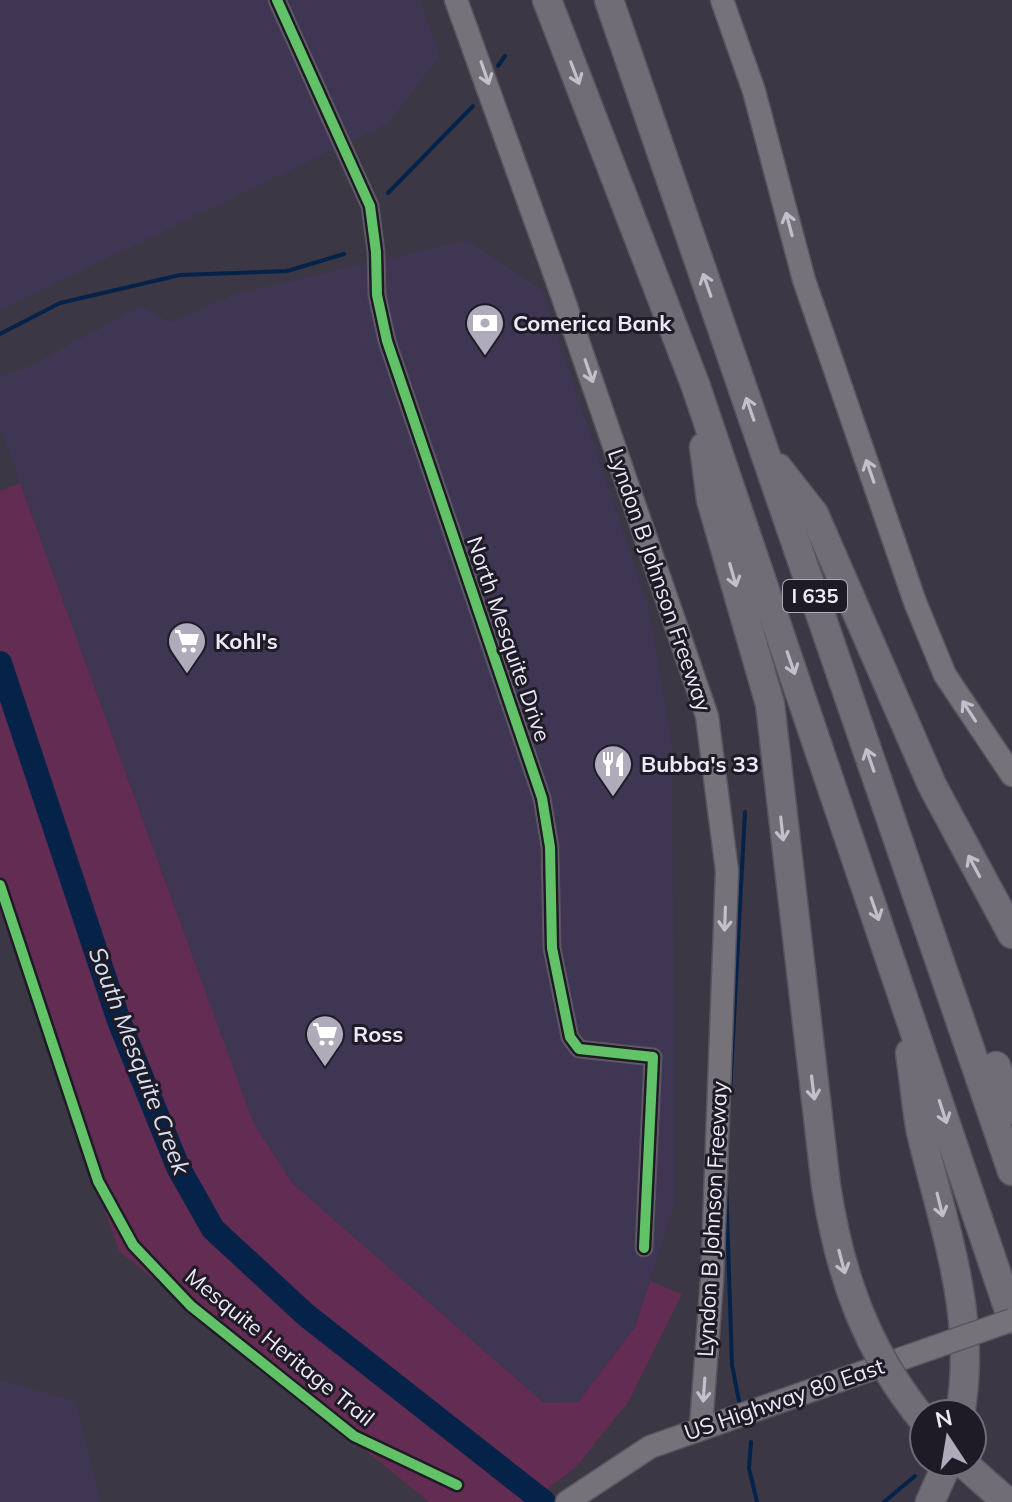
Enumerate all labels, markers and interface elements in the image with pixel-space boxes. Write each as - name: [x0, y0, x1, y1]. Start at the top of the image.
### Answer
- one-way arrow: [478, 60, 493, 85]
- one-way arrow: [569, 60, 583, 85]
- one-way arrow: [781, 212, 796, 238]
- one-way arrow: [699, 272, 714, 297]
- bank icon: Comerica Bank: [464, 302, 506, 357]
- place label: Comerica Bank: [513, 309, 672, 337]
- one-way arrow: [582, 358, 597, 383]
- one-way arrow: [741, 396, 756, 421]
- street label: Lyndon B Johnson Freeway: [602, 445, 718, 715]
- one-way arrow: [861, 459, 876, 484]
- street label: North Mesquite Drive: [461, 533, 557, 745]
- one-way arrow: [726, 562, 741, 588]
- road number: I 635: [783, 580, 847, 612]
- supermarket icon: Kohl's: [166, 620, 208, 675]
- place label: Kohl's: [215, 627, 278, 655]
- one-way arrow: [785, 650, 800, 675]
- one-way arrow: [960, 700, 977, 722]
- restaurant icon: Bubba's 33: [592, 743, 634, 798]
- one-way arrow: [862, 748, 877, 773]
- place label: Bubba's 33: [641, 750, 759, 778]
- one-way arrow: [775, 815, 790, 842]
- one-way arrow: [966, 855, 982, 878]
- one-way arrow: [868, 897, 883, 922]
- one-way arrow: [718, 905, 733, 932]
- water label: South Mesquite Creek: [83, 942, 197, 1179]
- supermarket icon: Ross: [304, 1013, 346, 1068]
- place label: Ross: [353, 1020, 403, 1048]
- one-way arrow: [806, 1074, 821, 1100]
- street label: Lyndon B Johnson Freeway: [691, 1080, 733, 1357]
- one-way arrow: [936, 1099, 951, 1124]
- one-way arrow: [933, 1191, 948, 1217]
- one-way arrow: [836, 1249, 851, 1275]
- street label: Mesquite Heritage Trail: [180, 1262, 380, 1432]
- street label: US Highway 80 East: [680, 1352, 888, 1446]
- one-way arrow: [696, 1376, 711, 1403]
- north arrow: [908, 1398, 988, 1478]
- text: N: [933, 1403, 955, 1434]

